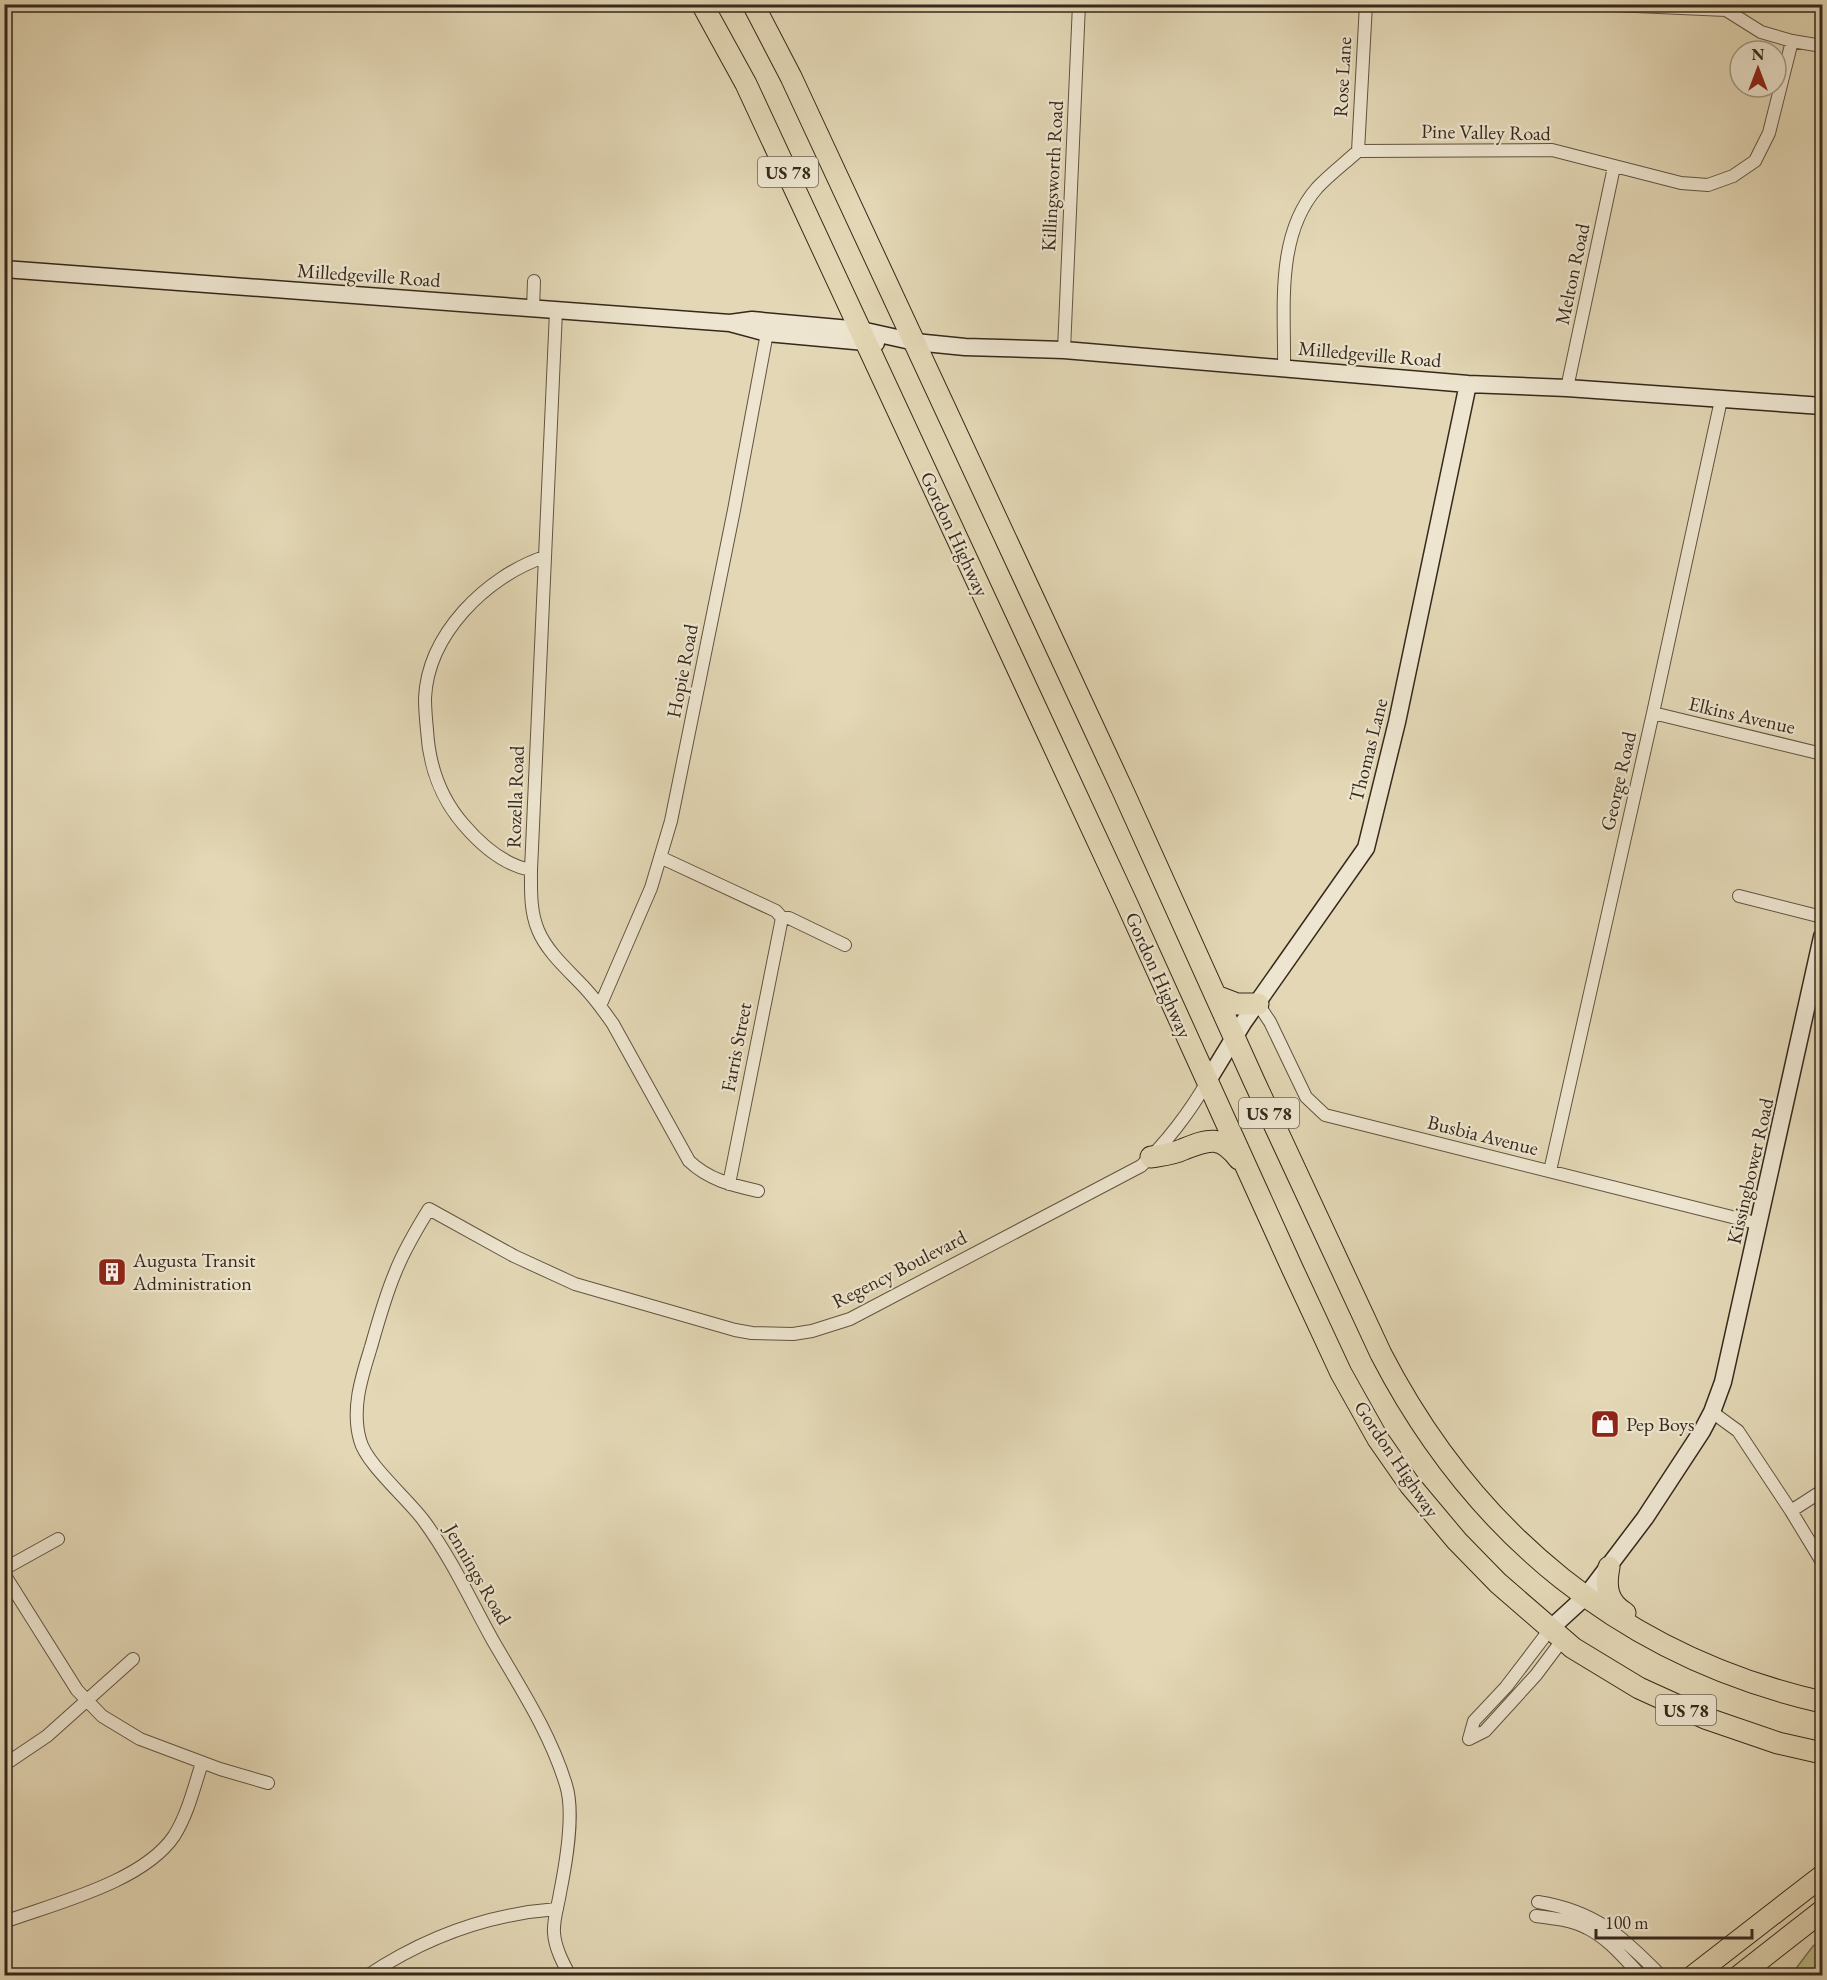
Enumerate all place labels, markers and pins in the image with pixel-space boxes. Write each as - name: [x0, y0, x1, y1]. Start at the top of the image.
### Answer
- place label: Augusta Transit Administration: [132, 1247, 256, 1296]
- building icon: Augusta Transit Administration: [96, 1256, 128, 1288]
- shop icon: Pep Boys: [1589, 1408, 1621, 1440]
- place label: Pep Boys: [1626, 1411, 1695, 1437]

